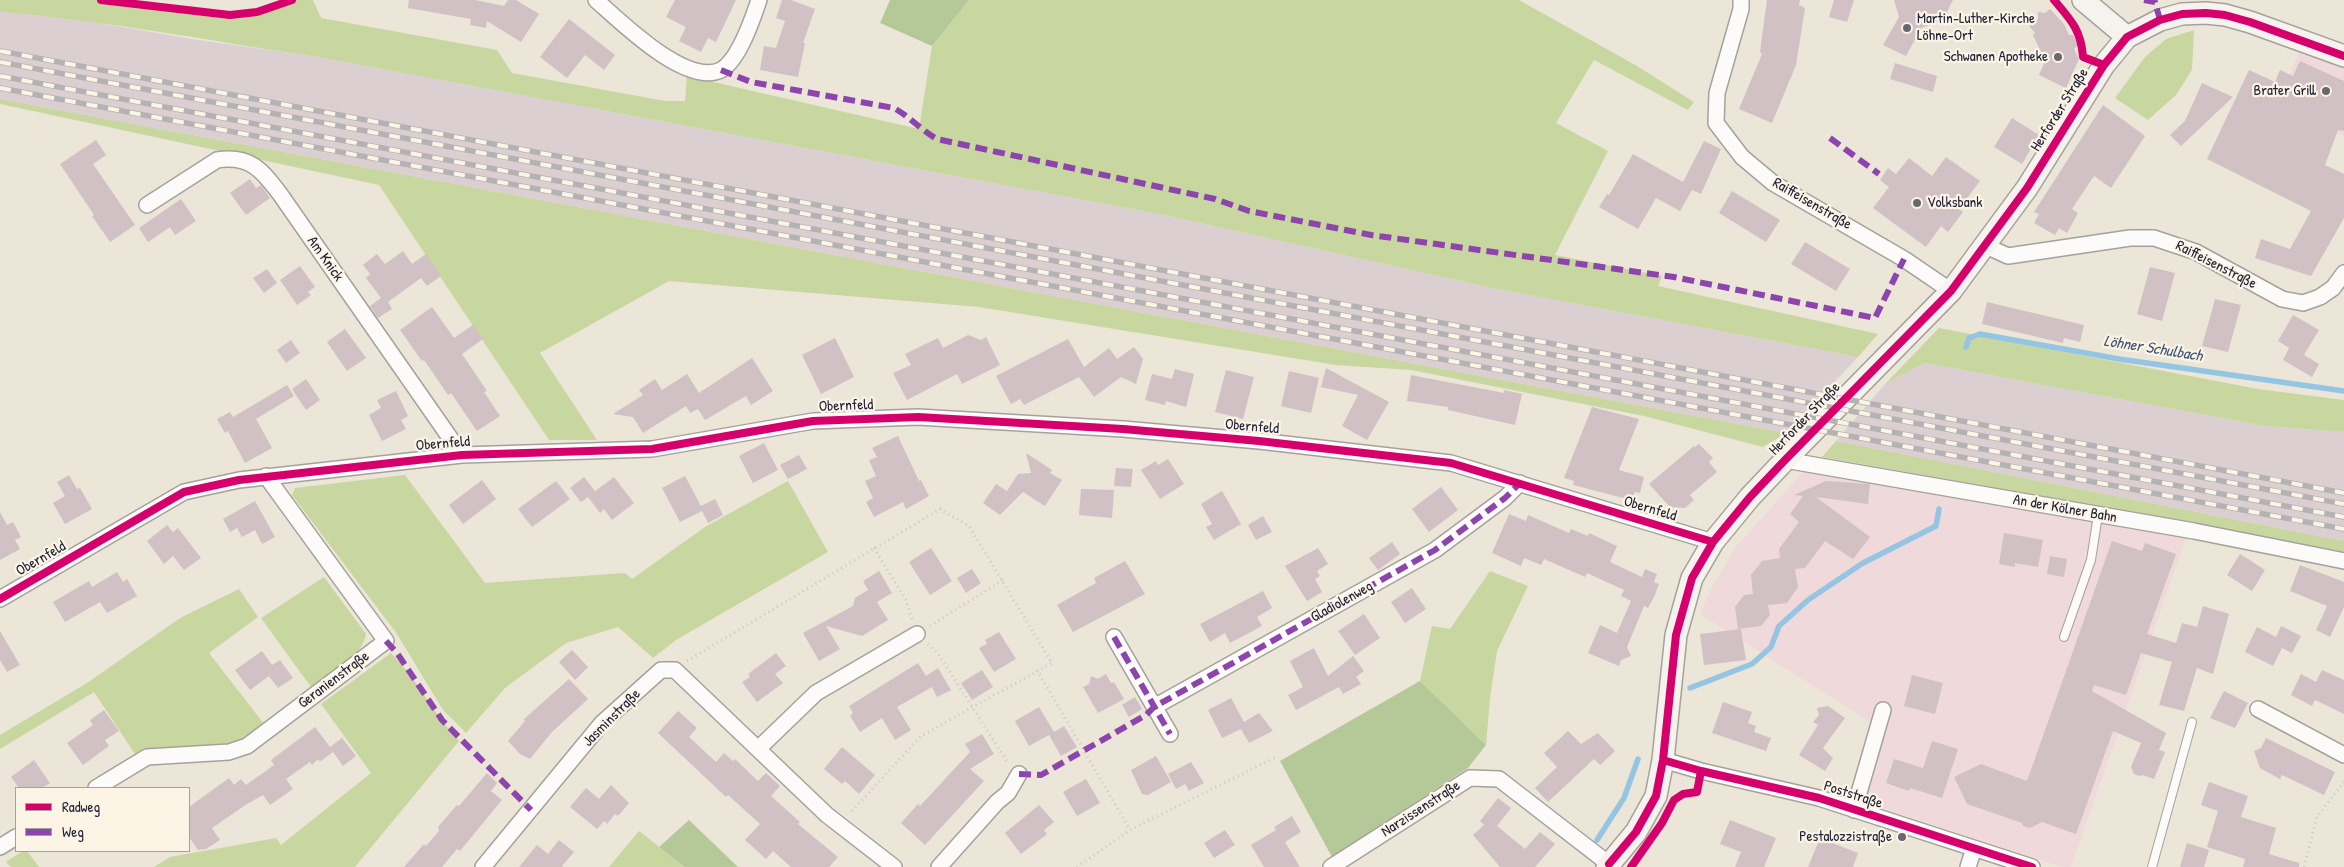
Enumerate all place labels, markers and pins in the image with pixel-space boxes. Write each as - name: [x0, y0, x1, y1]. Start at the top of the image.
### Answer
- place label: Martin-Luther-Kirche Löhne-Ort: [1917, 10, 2035, 45]
- marker: Martin-Luther-Kirche Löhne-Ort: [1901, 22, 1913, 34]
- place label: Schwanen Apotheke: [1944, 48, 2048, 66]
- marker: Schwanen Apotheke: [2052, 51, 2064, 63]
- place label: Brater Grill: [2254, 82, 2316, 100]
- marker: Brater Grill: [2320, 85, 2332, 97]
- place label: Volksbank: [1927, 194, 1983, 212]
- marker: Volksbank: [1911, 197, 1923, 209]
- place label: Pestalozzistraße: [1799, 828, 1892, 846]
- marker: Pestalozzistraße: [1896, 831, 1908, 843]

